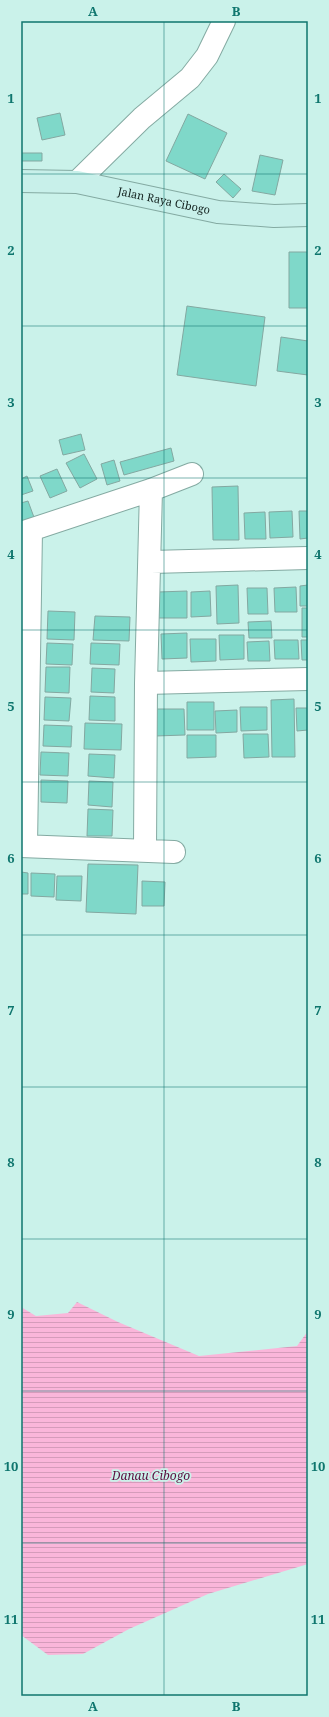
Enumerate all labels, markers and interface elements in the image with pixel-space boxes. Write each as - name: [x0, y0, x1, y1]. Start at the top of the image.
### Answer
- text: A: [88, 2, 98, 20]
- text: B: [232, 2, 241, 20]
- text: 1: [7, 89, 15, 107]
- text: 1: [314, 89, 322, 107]
- street label: Jalan Raya Cibogo: [116, 183, 212, 217]
- text: 2: [7, 241, 15, 259]
- text: 2: [314, 241, 322, 259]
- text: 3: [7, 393, 15, 411]
- text: 3: [314, 393, 322, 411]
- text: 4: [7, 545, 15, 563]
- text: 4: [314, 545, 322, 563]
- text: 5: [7, 697, 15, 715]
- text: 5: [314, 697, 322, 715]
- text: 6: [7, 849, 15, 867]
- text: 6: [314, 849, 322, 867]
- text: 7: [7, 1001, 15, 1019]
- text: 7: [314, 1001, 322, 1019]
- text: 8: [7, 1153, 15, 1171]
- text: 8: [314, 1153, 322, 1171]
- text: 9: [7, 1305, 15, 1323]
- text: 9: [314, 1305, 322, 1323]
- text: 10: [4, 1457, 18, 1475]
- text: 10: [311, 1457, 325, 1475]
- water label: Danau Cibogo: [111, 1467, 190, 1484]
- text: 11: [4, 1610, 18, 1628]
- text: 11: [311, 1610, 325, 1628]
- text: A: [88, 1697, 98, 1715]
- text: B: [232, 1697, 241, 1715]

